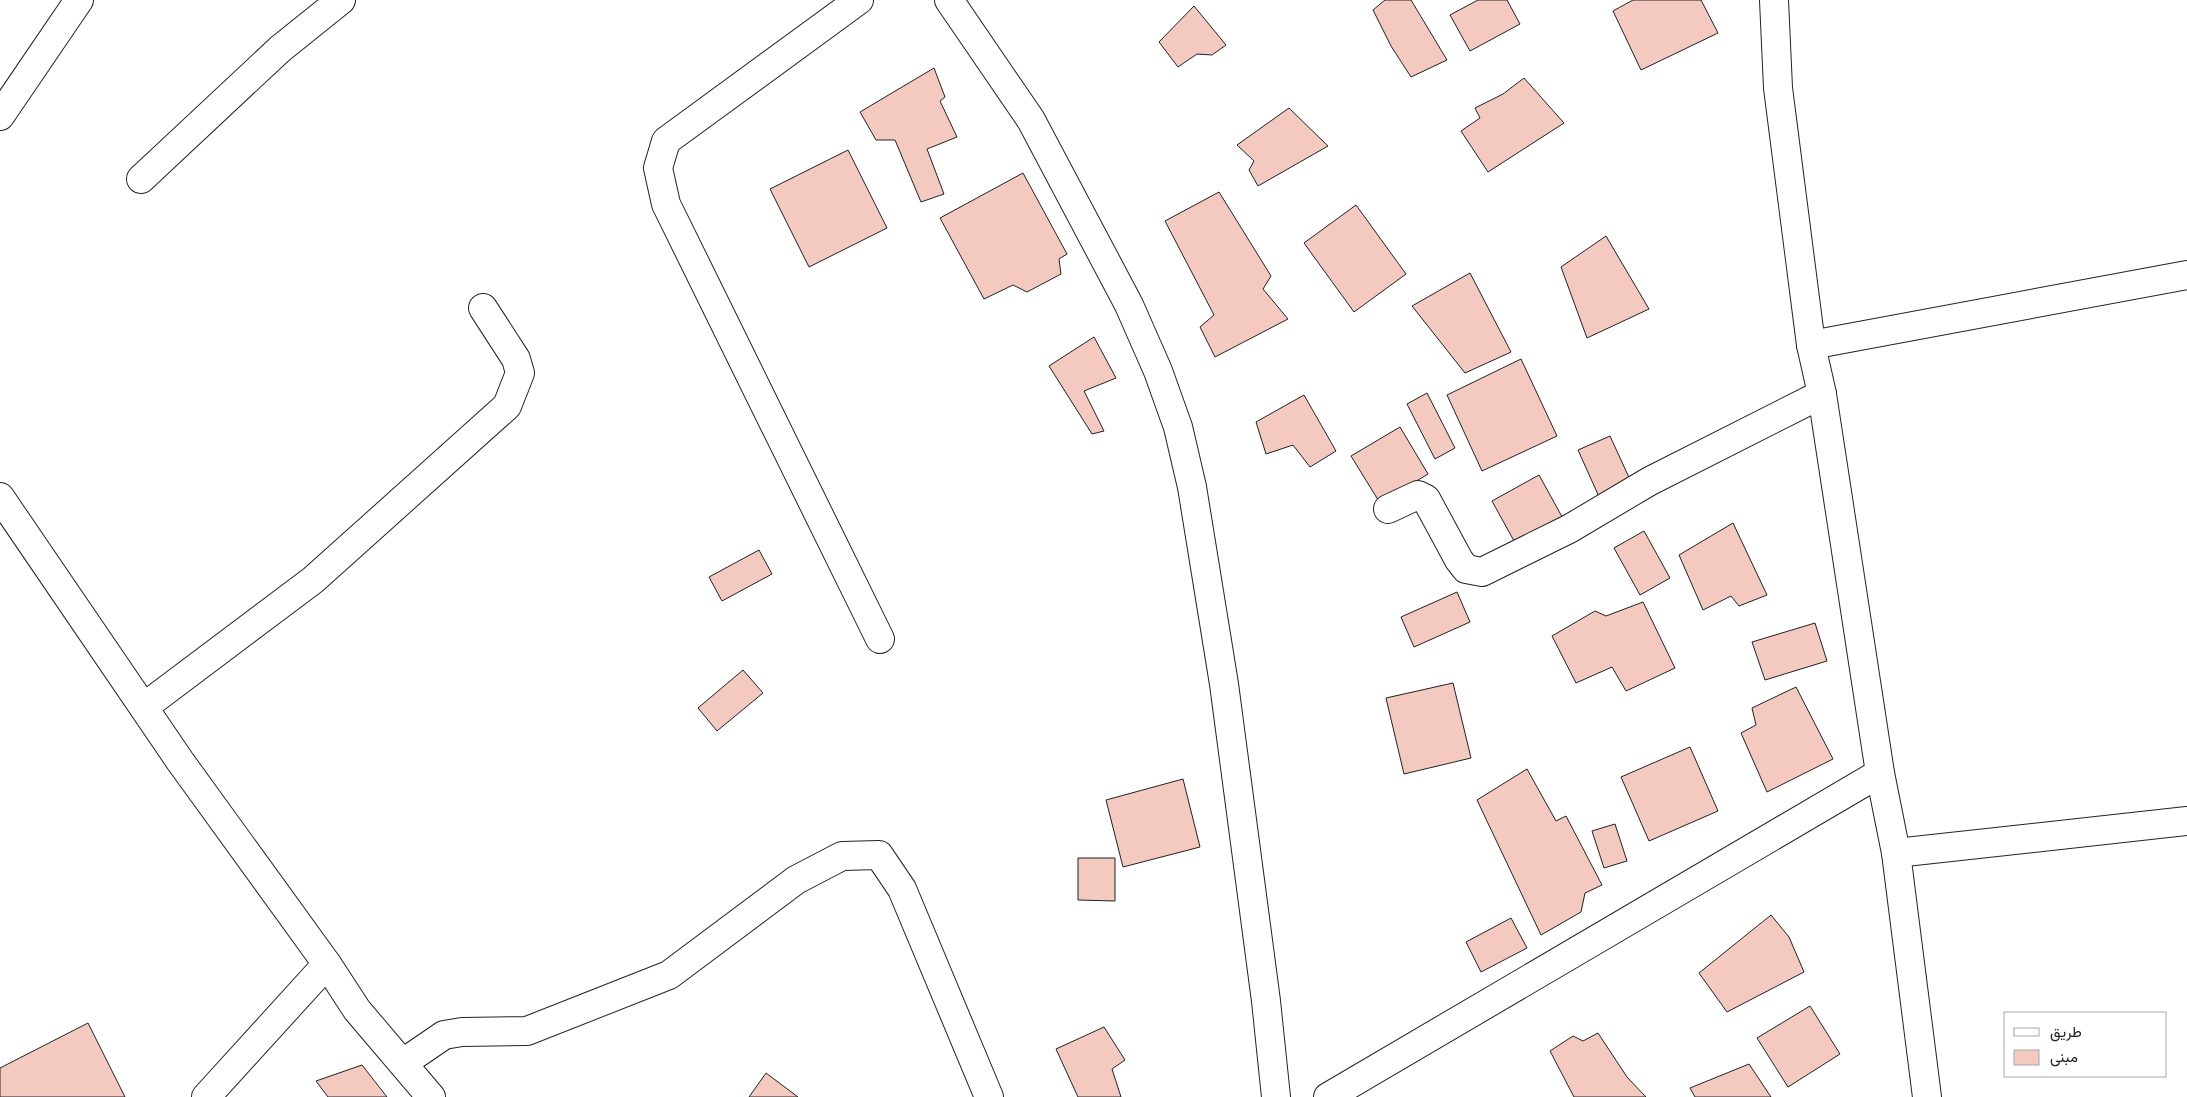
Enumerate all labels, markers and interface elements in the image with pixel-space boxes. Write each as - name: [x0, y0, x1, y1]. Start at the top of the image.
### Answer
- legend: [2004, 1012, 2167, 1077]
- text: طريق: [2050, 1023, 2082, 1042]
- text: مبنى: [2050, 1048, 2078, 1067]

